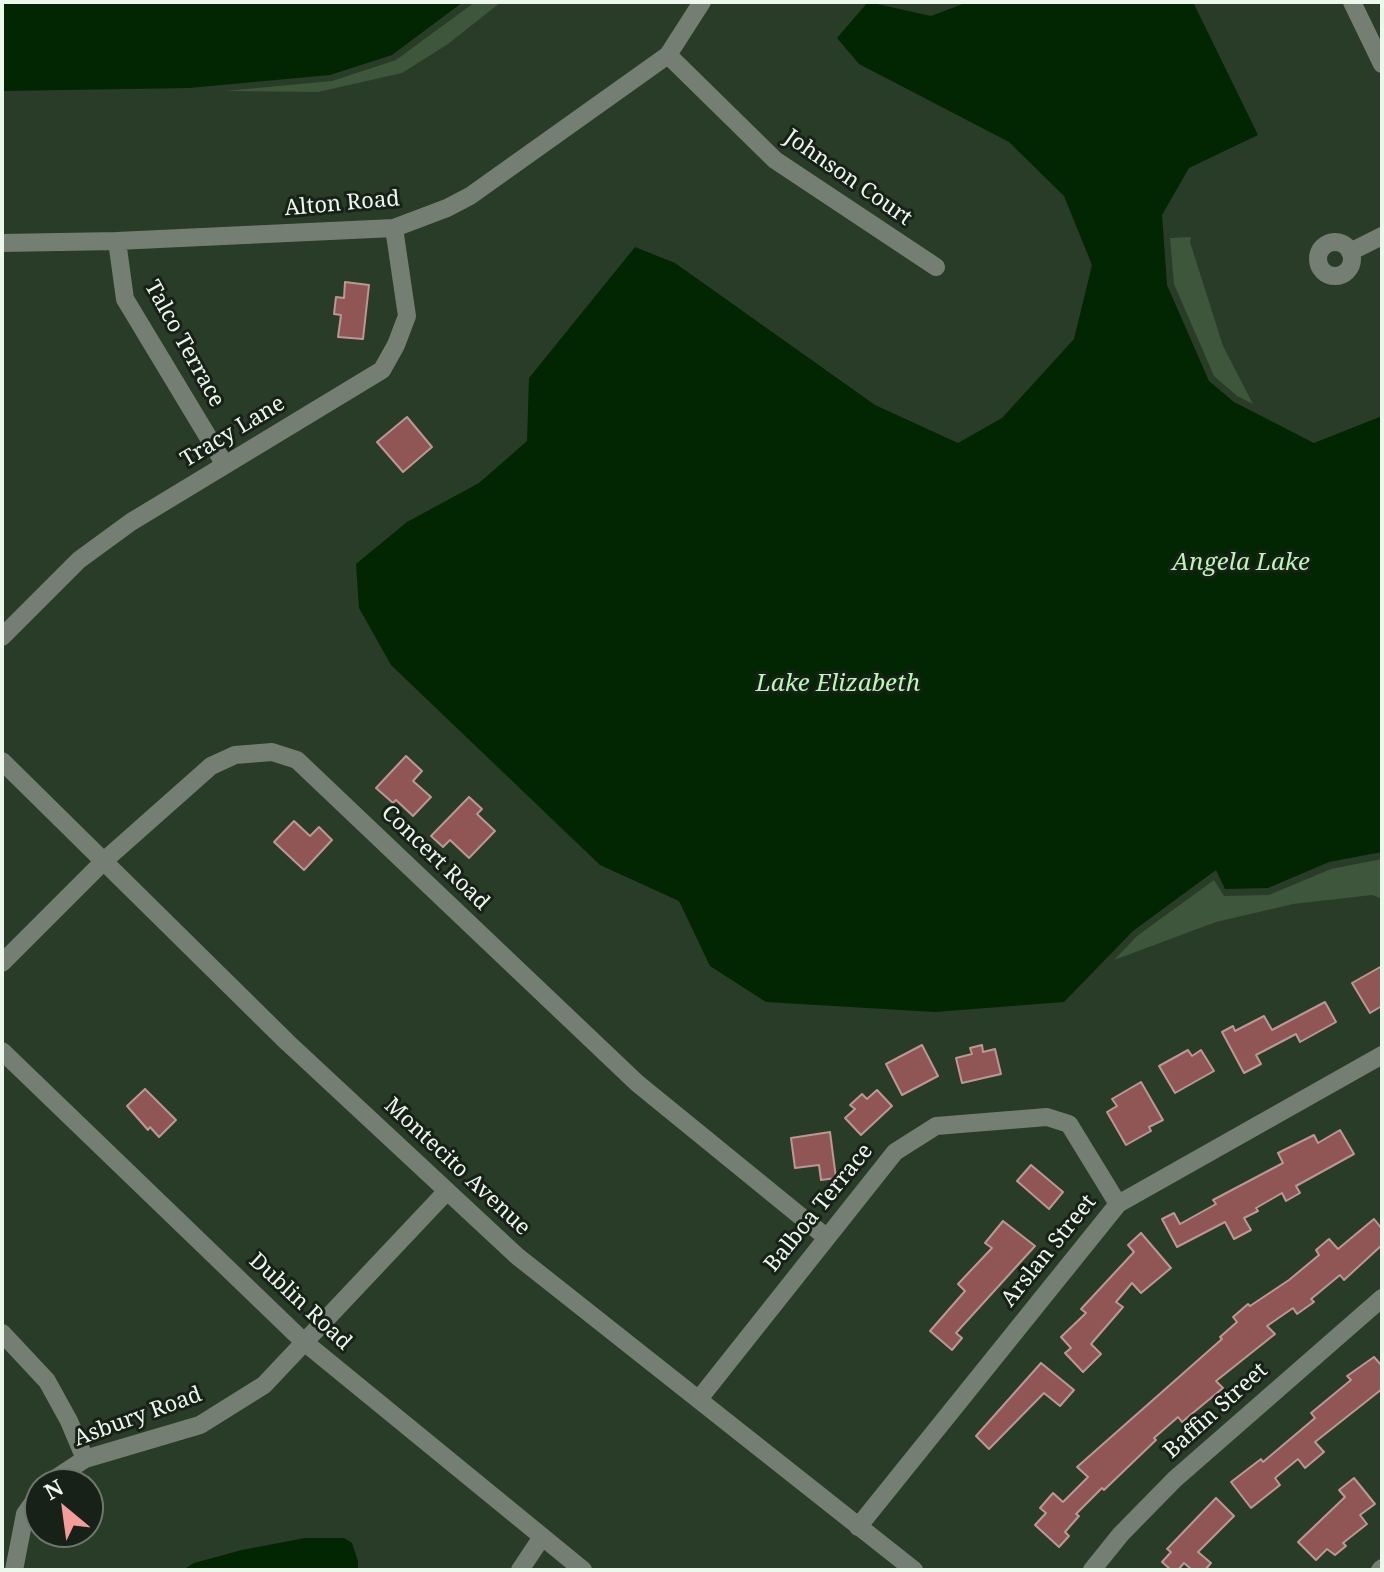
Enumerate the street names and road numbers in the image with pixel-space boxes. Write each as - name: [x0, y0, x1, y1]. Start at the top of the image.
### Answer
- street label: Johnson Court: [779, 124, 917, 232]
- street label: Alton Road: [283, 186, 401, 222]
- street label: Talco Terrace: [138, 276, 230, 412]
- street label: Tracy Lane: [176, 391, 290, 473]
- street label: Concert Road: [376, 800, 494, 916]
- street label: Montecito Avenue: [379, 1093, 535, 1241]
- street label: Balboa Terrace: [759, 1139, 879, 1277]
- street label: Arslan Street: [996, 1190, 1102, 1312]
- street label: Dublin Road: [243, 1248, 357, 1356]
- street label: Baffin Street: [1159, 1358, 1273, 1464]
- street label: Asbury Road: [70, 1382, 206, 1452]

